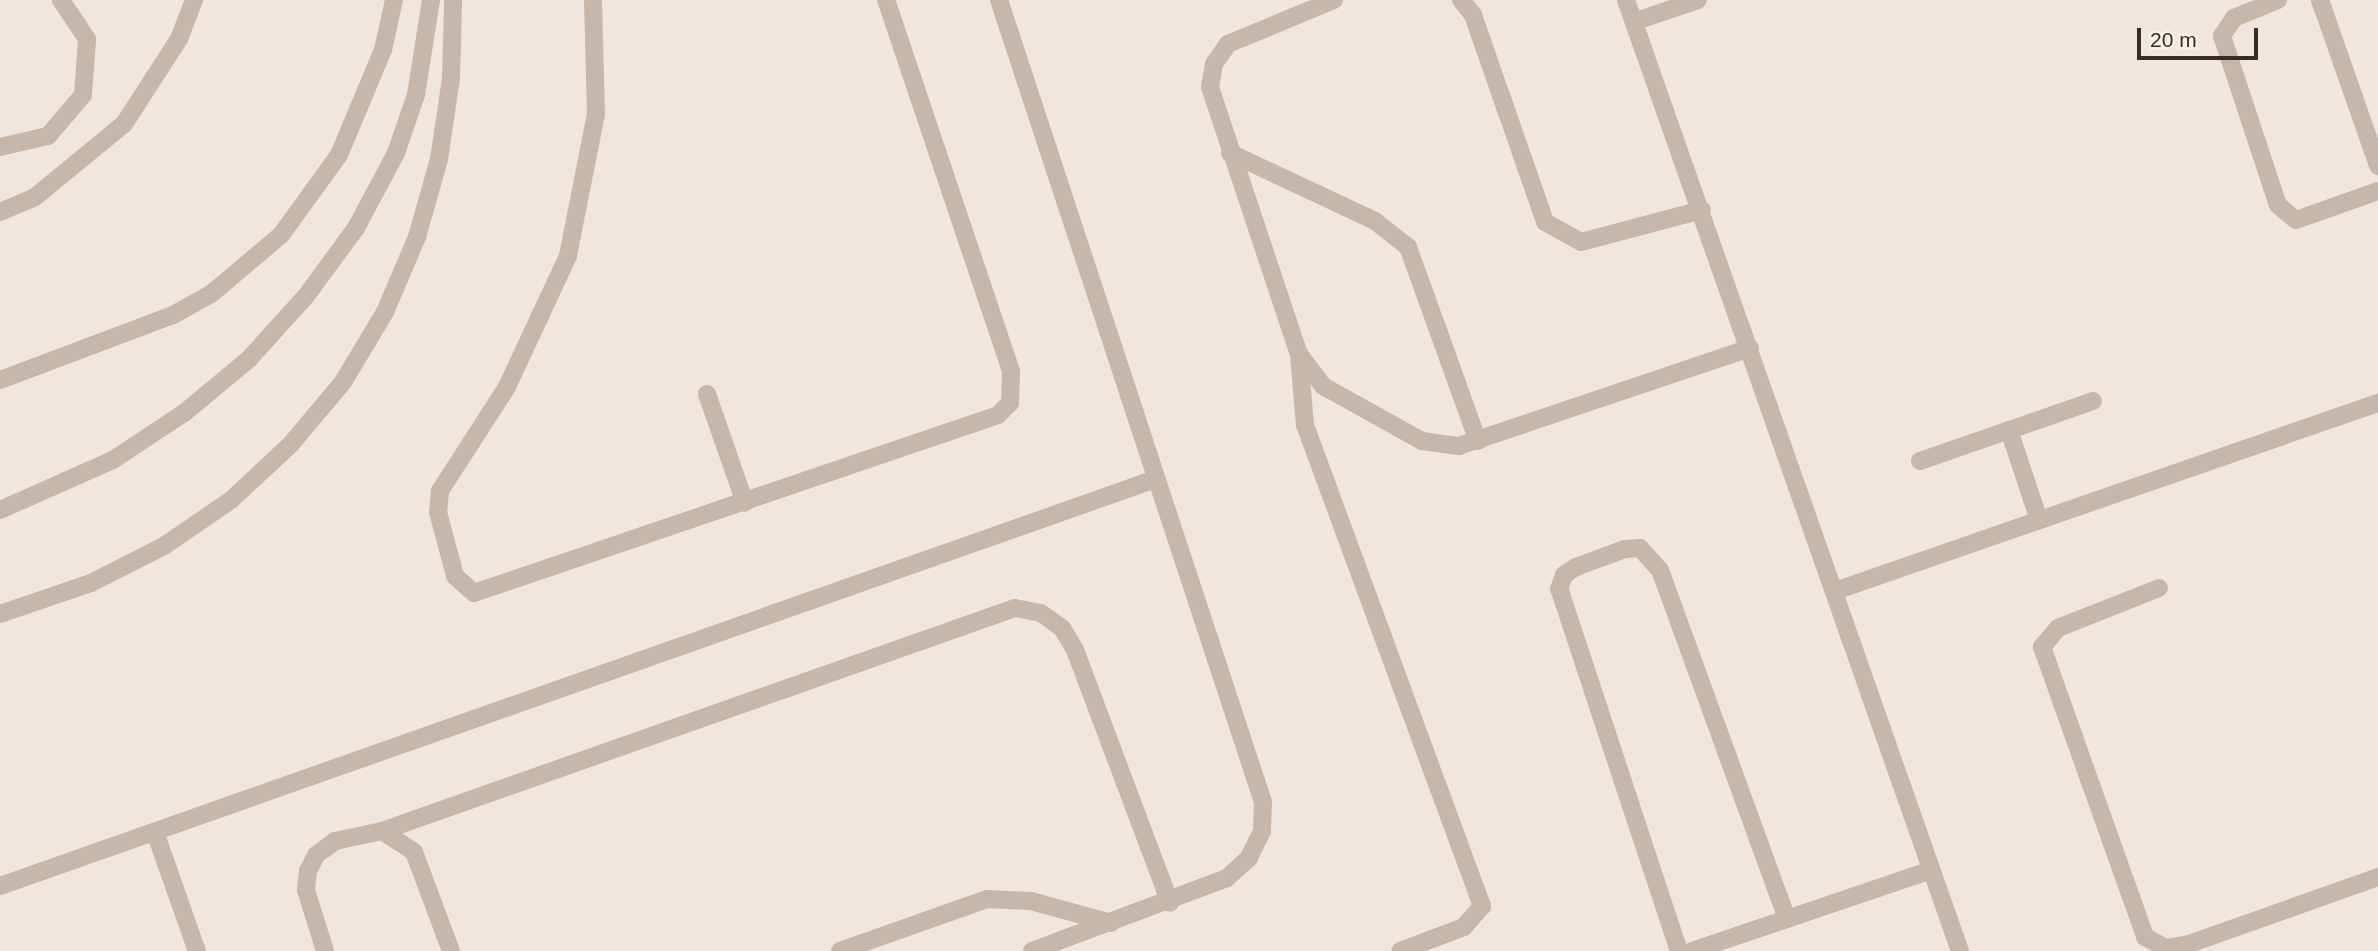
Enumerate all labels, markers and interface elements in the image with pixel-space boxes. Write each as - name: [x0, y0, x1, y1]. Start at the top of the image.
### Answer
- scale bar: [2140, 14, 2261, 58]
- text: 20 m: [2150, 28, 2197, 51]

